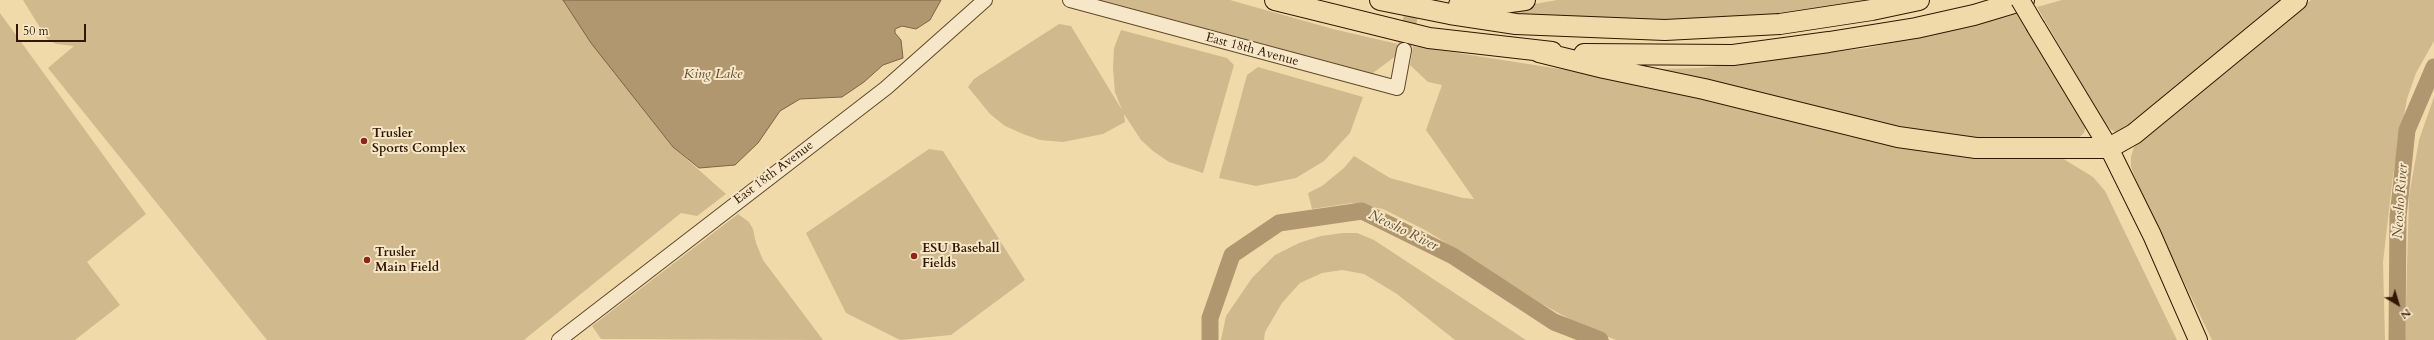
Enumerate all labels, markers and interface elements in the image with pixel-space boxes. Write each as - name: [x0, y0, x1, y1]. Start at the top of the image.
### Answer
- scale bar: [18, 16, 88, 42]
- text: 50 m: [23, 23, 49, 39]
- street label: East 18th Avenue: [1204, 30, 1300, 70]
- water label: King Lake: [684, 67, 742, 83]
- place label: Trusler Sports Complex: [372, 126, 466, 157]
- marker: Trusler Sports Complex: [359, 136, 369, 146]
- street label: East 18th Avenue: [731, 138, 817, 208]
- water label: Neosho River: [2390, 163, 2412, 239]
- water label: Neosho River: [1366, 207, 1440, 255]
- place label: ESU Baseball Fields: [922, 241, 999, 272]
- place label: Trusler Main Field: [375, 245, 439, 276]
- marker: ESU Baseball Fields: [909, 251, 919, 261]
- marker: Trusler Main Field: [362, 255, 372, 265]
- north arrow: [2378, 284, 2418, 324]
- text: N: [2397, 305, 2414, 323]

